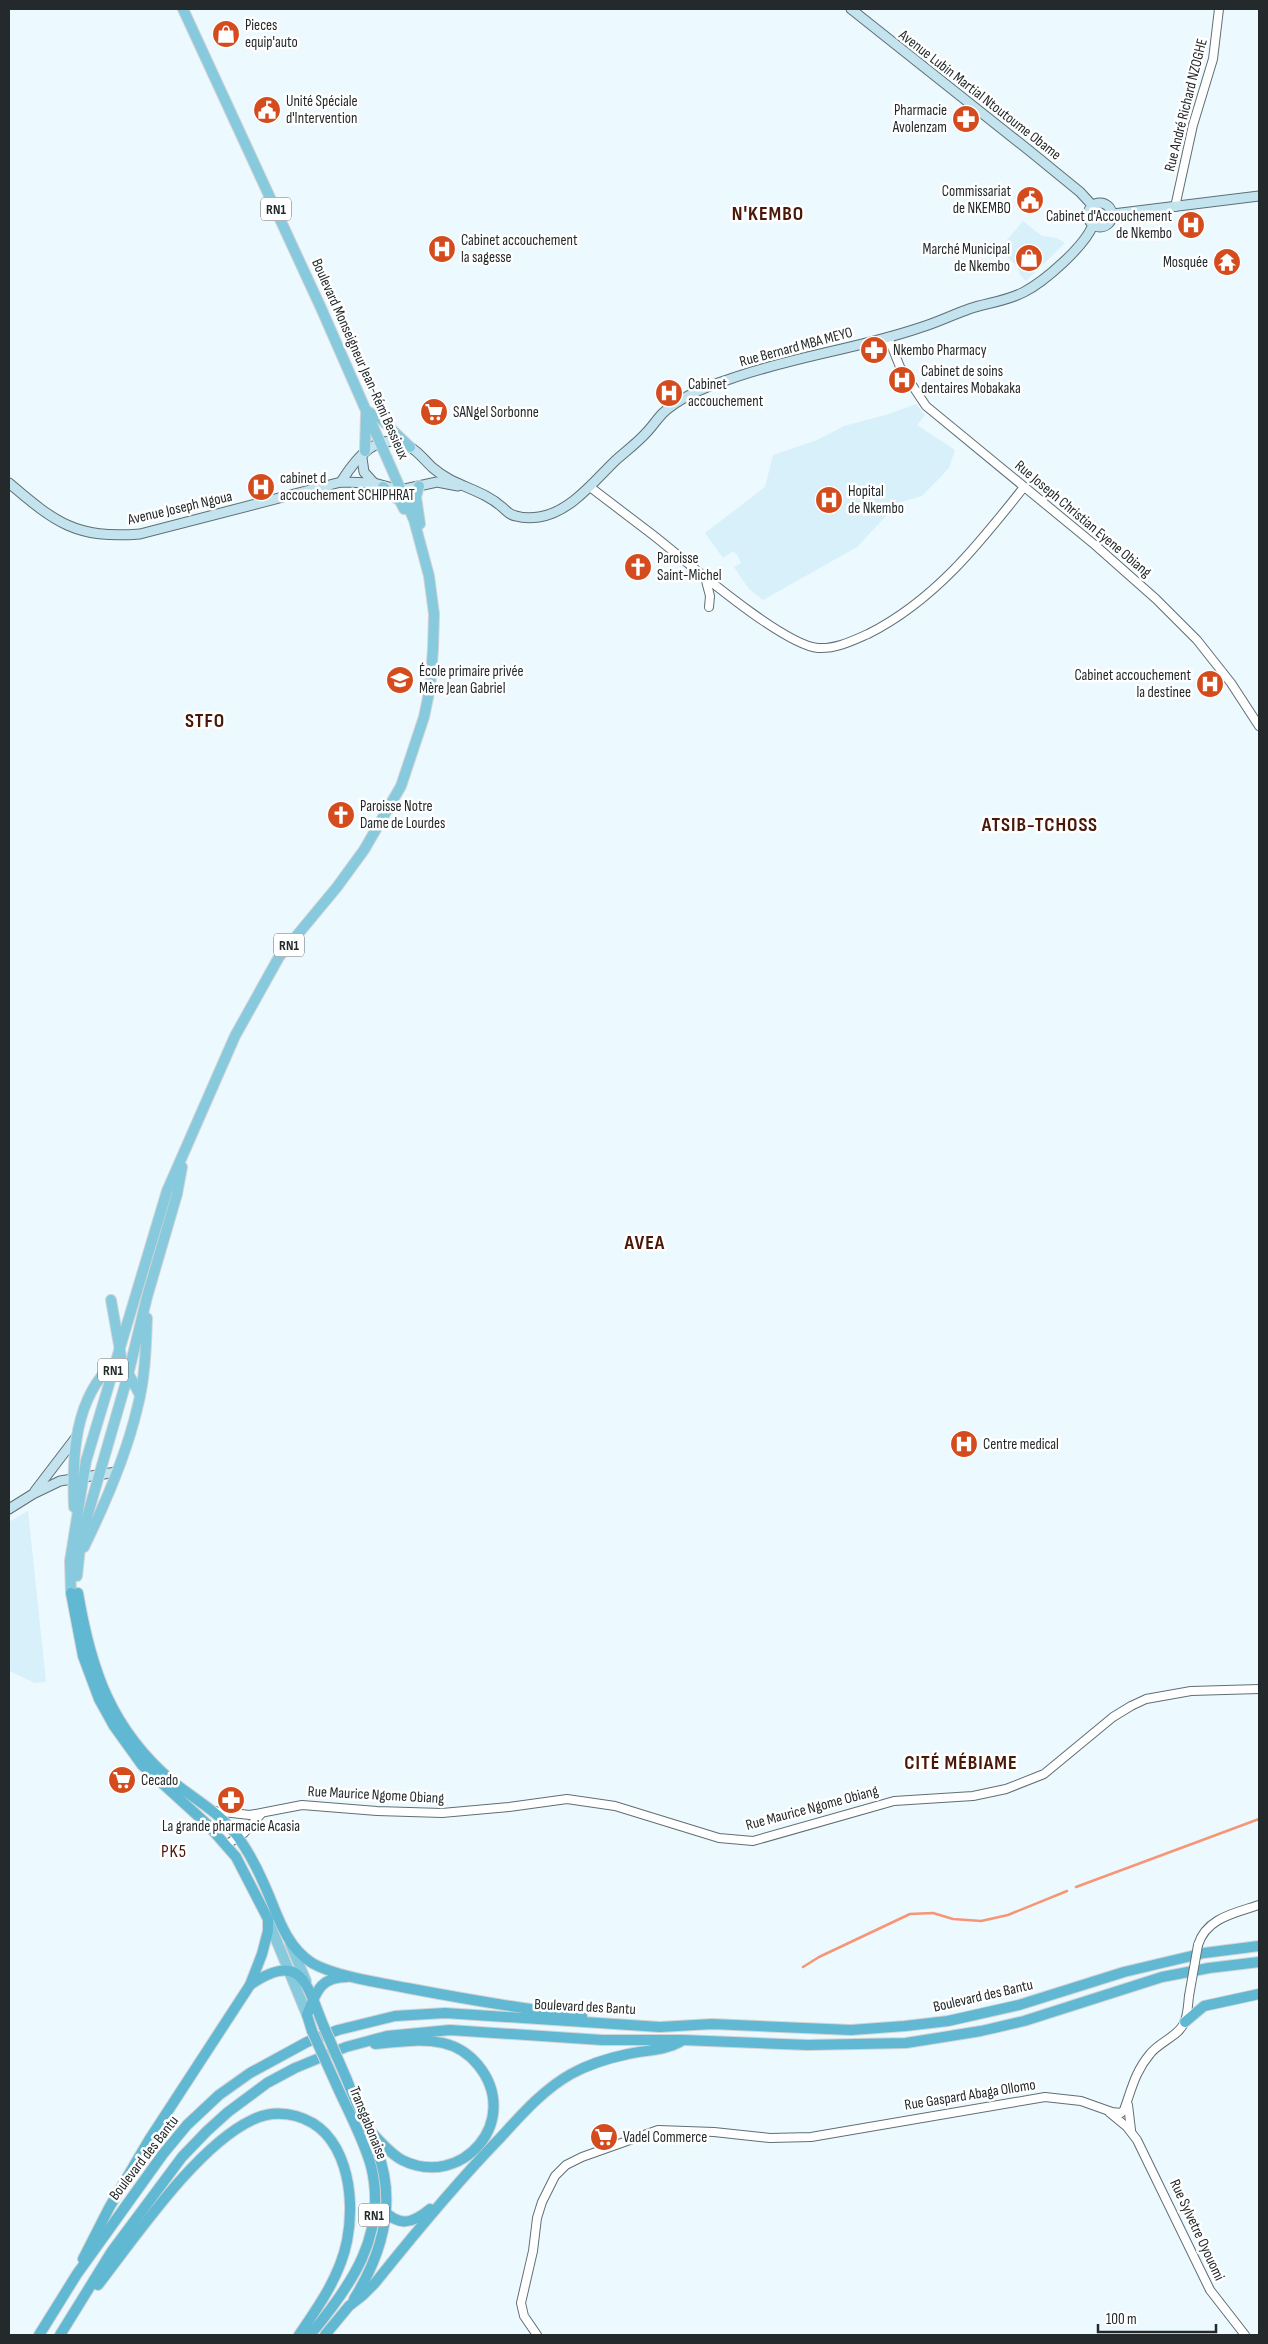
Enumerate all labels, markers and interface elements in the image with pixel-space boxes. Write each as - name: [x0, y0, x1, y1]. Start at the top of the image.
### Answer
- place label: Pieces equip'auto: [245, 16, 298, 52]
- shop icon: Pieces equip'auto: [211, 19, 241, 49]
- street label: Avenue Lubin Martial Ntoutoume Obame: [894, 25, 1065, 164]
- street label: Rue André Richard NZOGHE: [1160, 36, 1212, 174]
- place label: Unité Spéciale d'Intervention: [286, 92, 358, 128]
- public building icon: Unité Spéciale d'Intervention: [252, 95, 282, 125]
- place label: Pharmacie Avolenzam: [892, 101, 947, 137]
- pharmacy icon: Pharmacie Avolenzam: [951, 104, 981, 134]
- place label: Commissariat de NKEMBO: [942, 182, 1011, 218]
- public building icon: Commissariat de NKEMBO: [1015, 185, 1045, 215]
- road number: RN1: [261, 198, 291, 220]
- district label: N'KEMBO: [732, 202, 804, 226]
- place label: Cabinet d'Accouchement de Nkembo: [1046, 207, 1172, 243]
- hospital icon: Cabinet d'Accouchement de Nkembo: [1176, 210, 1206, 240]
- place label: Cabinet accouchement la sagesse: [461, 231, 578, 267]
- hospital icon: Cabinet accouchement la sagesse: [427, 234, 457, 264]
- place label: Marché Municipal de Nkembo: [922, 240, 1010, 276]
- shop icon: Marché Municipal de Nkembo: [1014, 243, 1044, 273]
- temple icon: Mosquée: [1212, 247, 1242, 277]
- place label: Mosquée: [1163, 253, 1208, 272]
- street label: Boulevard Monseigneur Jean-Rémi Bessieux: [307, 256, 413, 463]
- street label: Rue Bernard MBA MEYO: [737, 323, 855, 371]
- pharmacy icon: Nkembo Pharmacy: [859, 335, 889, 365]
- place label: Nkembo Pharmacy: [893, 341, 987, 360]
- place label: Cabinet de soins dentaires Mobakaka: [921, 362, 1021, 398]
- hospital icon: Cabinet de soins dentaires Mobakaka: [887, 365, 917, 395]
- place label: Cabinet accouchement: [688, 375, 764, 411]
- hospital icon: Cabinet accouchement: [654, 378, 684, 408]
- supermarket icon: SANgel Sorbonne: [419, 397, 449, 427]
- place label: SANgel Sorbonne: [453, 403, 539, 422]
- street label: Rue Joseph Christian Eyene Obiang: [1011, 456, 1155, 582]
- place label: cabinet d accouchement SCHIPHRAT: [280, 469, 415, 505]
- hospital icon: cabinet d accouchement SCHIPHRAT: [246, 472, 276, 502]
- place label: Hopital de Nkembo: [848, 482, 904, 518]
- hospital icon: Hopital de Nkembo: [814, 485, 844, 515]
- street label: Avenue Joseph Ngoua: [125, 487, 234, 529]
- place label: Paroisse Saint-Michel: [657, 549, 722, 585]
- church icon: Paroisse Saint-Michel: [623, 552, 653, 582]
- place label: École primaire privée Mère Jean Gabriel: [419, 662, 524, 698]
- school or university icon: École primaire privée Mère Jean Gabriel: [385, 665, 415, 695]
- place label: Cabinet accouchement la destinee: [1074, 666, 1191, 702]
- hospital icon: Cabinet accouchement la destinee: [1195, 669, 1225, 699]
- district label: STFO: [185, 709, 225, 733]
- place label: Paroisse Notre Dame de Lourdes: [360, 797, 445, 833]
- church icon: Paroisse Notre Dame de Lourdes: [326, 800, 356, 830]
- district label: ATSIB-TCHOSS: [981, 813, 1098, 837]
- road number: RN1: [274, 934, 304, 956]
- district label: AVEA: [624, 1231, 665, 1255]
- road number: RN1: [98, 1358, 128, 1382]
- hospital icon: Centre medical: [949, 1429, 979, 1459]
- place label: Centre medical: [983, 1435, 1059, 1454]
- district label: CITÉ MÉBIAME: [904, 1751, 1018, 1775]
- supermarket icon: Cecado: [107, 1765, 137, 1795]
- place label: Cecado: [141, 1771, 178, 1790]
- street label: Rue Maurice Ngome Obiang: [744, 1781, 880, 1835]
- street label: Rue Maurice Ngome Obiang: [307, 1782, 445, 1808]
- pharmacy icon: La grande pharmacie Acasia: [216, 1785, 246, 1815]
- place label: La grande pharmacie Acasia: [162, 1817, 300, 1836]
- district label: PK5: [161, 1841, 187, 1862]
- street label: Boulevard des Bantu: [931, 1975, 1035, 2017]
- street label: Boulevard des Bantu: [534, 1995, 636, 2019]
- street label: Rue Gaspard Abaga Ollomo: [903, 2075, 1037, 2115]
- street label: Transgabonaise: [345, 2084, 391, 2162]
- street label: Boulevard des Bantu: [105, 2112, 183, 2204]
- supermarket icon: Vadel Commerce: [589, 2122, 619, 2152]
- place label: Vadel Commerce: [623, 2128, 707, 2147]
- street label: Rue Sylvetre Oyouomi: [1165, 2176, 1229, 2284]
- road number: RN1: [359, 2204, 389, 2226]
- scale bar: [1098, 2302, 1216, 2334]
- text: 100 m: [1106, 2310, 1137, 2329]

